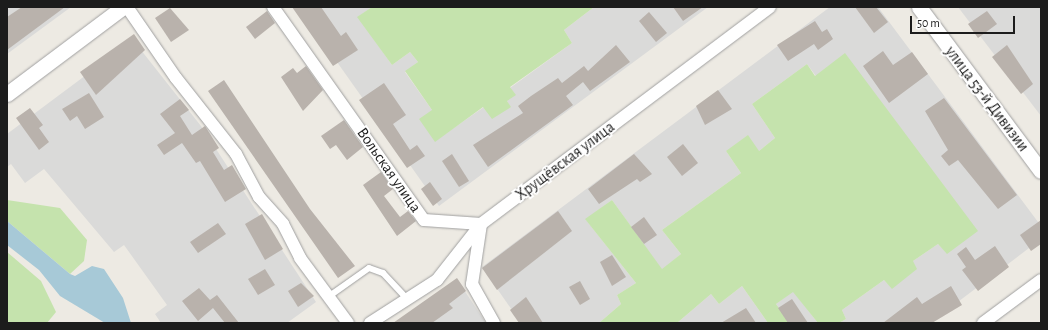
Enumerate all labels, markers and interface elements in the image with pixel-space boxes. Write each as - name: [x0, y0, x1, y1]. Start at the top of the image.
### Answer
- scale bar: [912, 8, 1017, 34]
- text: 50 m: [917, 17, 940, 29]
- street label: улица 53-й Дивизии: [941, 42, 1033, 156]
- street label: Хрущёвская улица: [512, 117, 618, 205]
- street label: Вольская улица: [353, 124, 425, 216]

